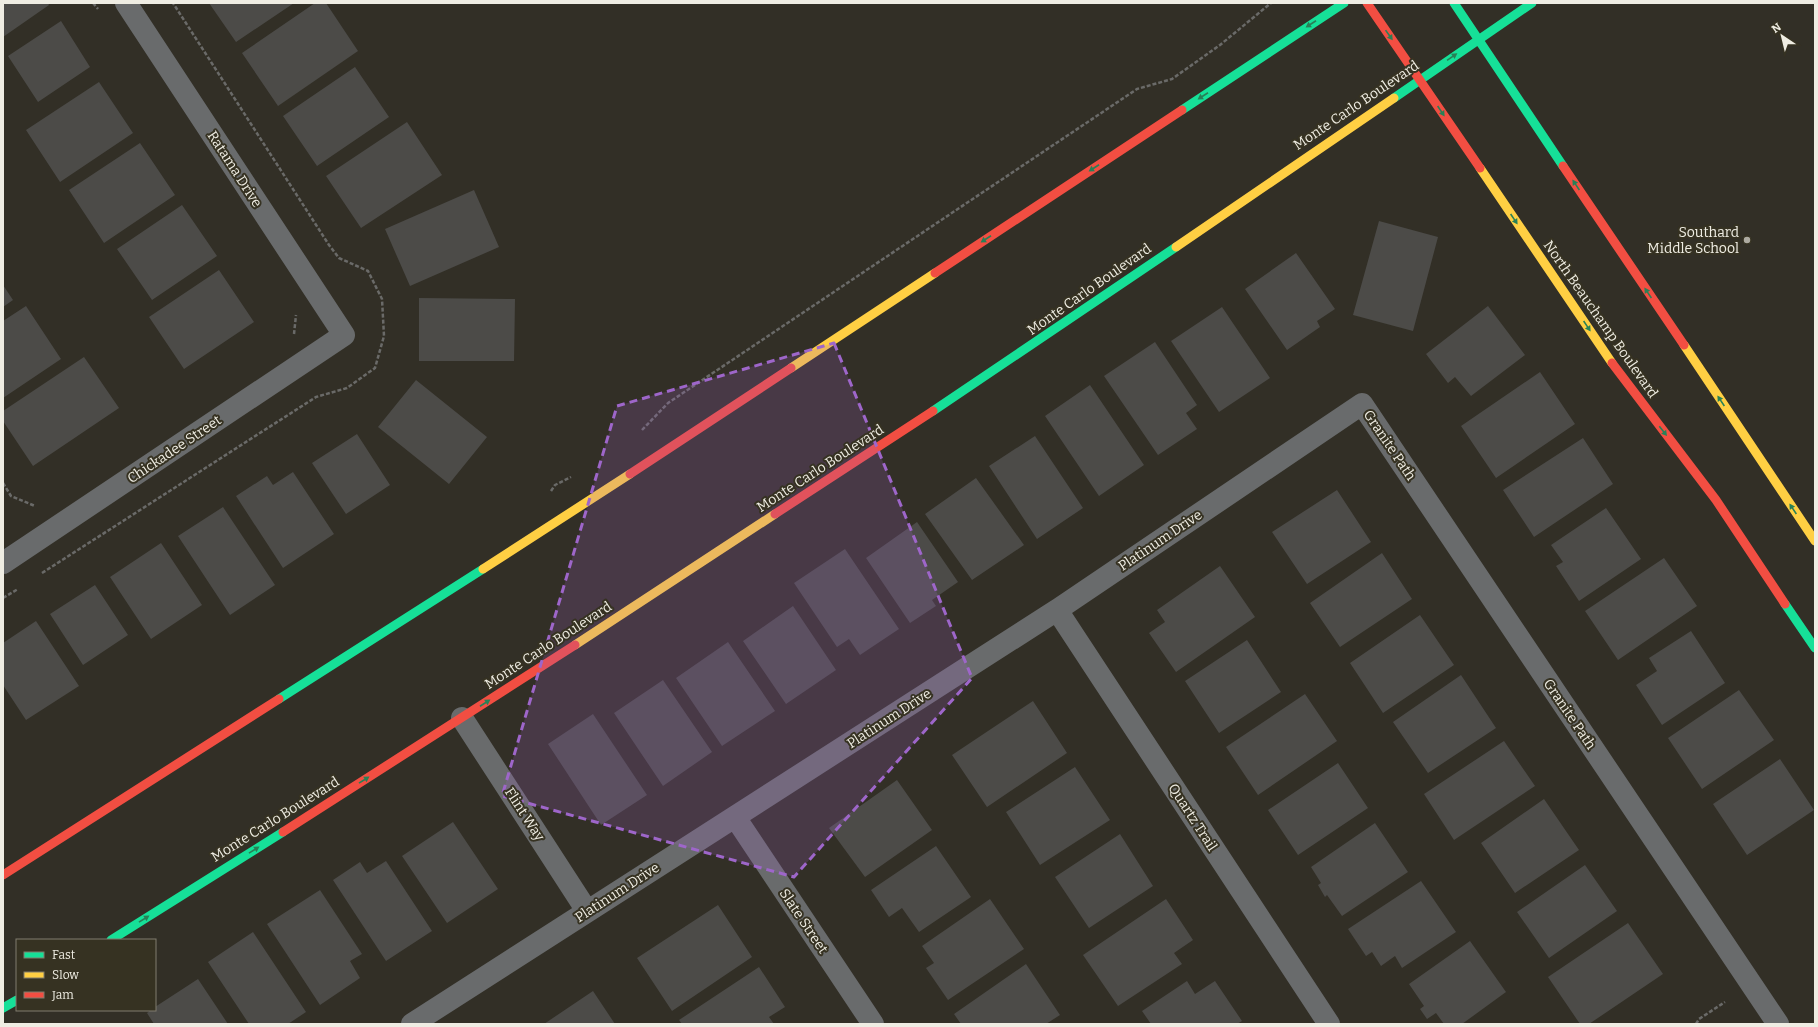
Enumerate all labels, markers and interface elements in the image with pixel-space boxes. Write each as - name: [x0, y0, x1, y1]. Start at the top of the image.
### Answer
- north arrow: [1762, 16, 1802, 56]
- text: N: [1769, 20, 1784, 36]
- one-way arrow: [1305, 21, 1317, 28]
- one-way arrow: [1385, 30, 1393, 40]
- one-way arrow: [1446, 53, 1457, 61]
- street label: Monte Carlo Boulevard: [1290, 57, 1422, 154]
- one-way arrow: [1198, 92, 1208, 100]
- one-way arrow: [1437, 106, 1445, 116]
- street label: Ratama Drive: [204, 128, 266, 211]
- one-way arrow: [1088, 164, 1100, 171]
- one-way arrow: [1572, 180, 1580, 190]
- one-way arrow: [1510, 213, 1518, 224]
- place label: Southard Middle School: [1647, 224, 1739, 257]
- one-way arrow: [980, 235, 991, 243]
- marker: Southard Middle School: [1742, 235, 1752, 245]
- street label: North Beauchamp Boulevard: [1540, 237, 1662, 401]
- street label: Monte Carlo Boulevard: [1024, 240, 1155, 339]
- one-way arrow: [1644, 288, 1652, 298]
- one-way arrow: [1583, 321, 1591, 331]
- one-way arrow: [1717, 396, 1725, 406]
- street label: Granite Path: [1360, 407, 1420, 484]
- street label: Chickadee Street: [124, 412, 224, 487]
- street label: Monte Carlo Boulevard: [754, 421, 887, 516]
- one-way arrow: [1659, 426, 1668, 437]
- one-way arrow: [1789, 504, 1797, 514]
- street label: Platinum Drive: [1115, 506, 1205, 575]
- street label: Monte Carlo Boulevard: [482, 598, 615, 693]
- street label: Granite Path: [1540, 676, 1600, 753]
- street label: Platinum Drive: [844, 685, 935, 752]
- one-way arrow: [480, 699, 490, 707]
- street label: Monte Carlo Boulevard: [208, 773, 342, 866]
- one-way arrow: [359, 776, 369, 784]
- street label: Quartz Trail: [1164, 780, 1221, 854]
- street label: Flint Way: [501, 784, 548, 845]
- one-way arrow: [248, 846, 260, 853]
- street label: Platinum Drive: [572, 859, 663, 926]
- street label: Slate Street: [776, 886, 832, 957]
- one-way arrow: [139, 915, 149, 923]
- legend: [16, 939, 156, 1011]
- text: Fast: [52, 948, 76, 962]
- text: Slow: [52, 968, 79, 982]
- text: Jam: [51, 988, 74, 1002]

